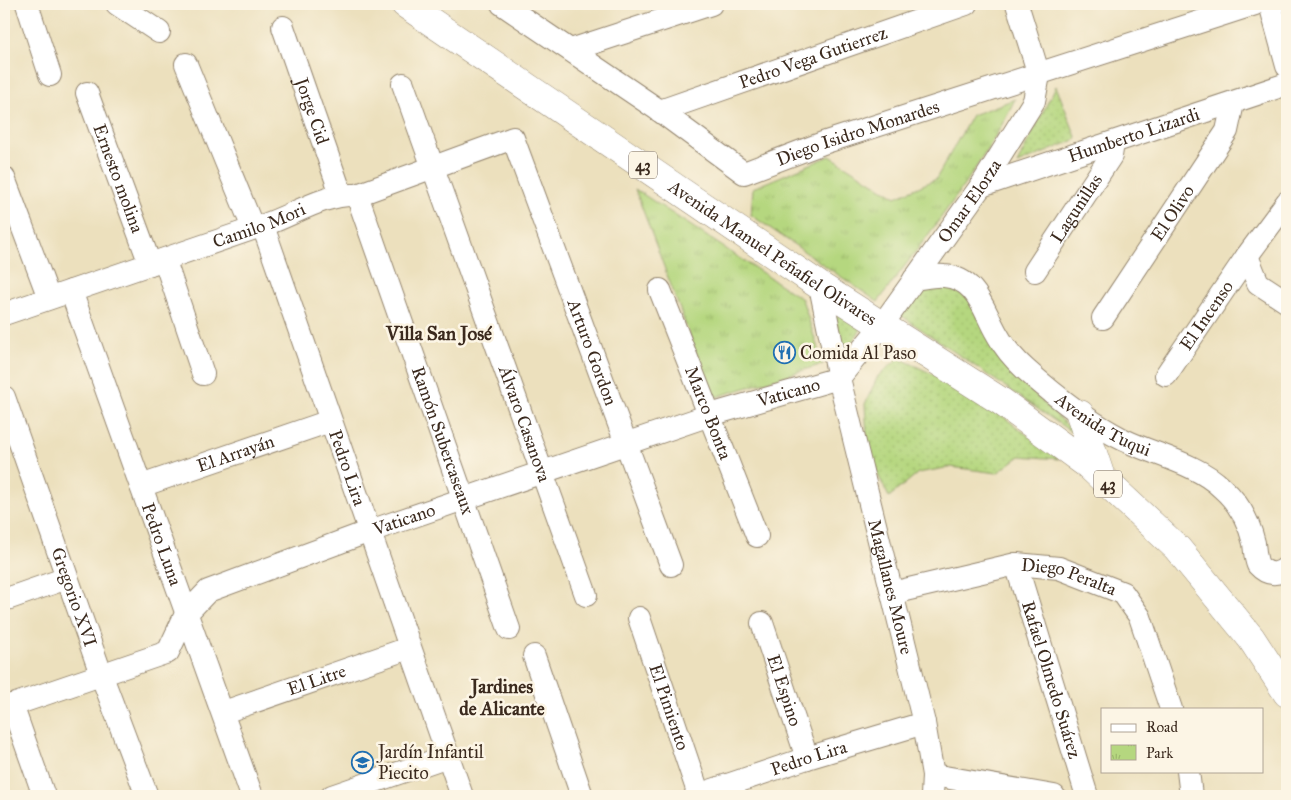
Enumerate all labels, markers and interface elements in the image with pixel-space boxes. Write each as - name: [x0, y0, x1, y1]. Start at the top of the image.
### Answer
- street label: Pedro Vega Gutierrez: [736, 21, 890, 94]
- street label: Jorge Cid: [289, 73, 334, 147]
- street label: Diego Isidro Monardes: [773, 95, 942, 171]
- street label: Humberto Lizardi: [1065, 103, 1202, 167]
- street label: Ernesto molina: [88, 121, 149, 236]
- road number: 43: [629, 152, 657, 178]
- street label: Omar Elorza: [933, 155, 1006, 247]
- street label: Lagunillas: [1046, 170, 1107, 247]
- street label: Avenida Manuel Peñafiel Olivares: [664, 175, 881, 330]
- street label: El Olivo: [1146, 181, 1199, 245]
- street label: Camilo Mori: [210, 198, 309, 253]
- street label: El Incenso: [1175, 276, 1238, 355]
- street label: Arturo Gordon: [562, 295, 622, 409]
- district label: Villa San José: [385, 322, 493, 346]
- restaurant icon: Comida Al Paso: [772, 341, 796, 365]
- place label: Comida Al Paso: [800, 342, 916, 364]
- street label: Álvaro Casanova: [493, 361, 556, 485]
- street label: Ramón Subercaseaux: [407, 363, 479, 517]
- street label: Marco Bonta: [680, 363, 737, 463]
- street label: Vaticano: [754, 373, 823, 412]
- street label: Avenida Tuqui: [1050, 388, 1154, 461]
- street label: Pedro Lira: [324, 427, 371, 509]
- street label: El Arrayán: [194, 430, 277, 477]
- road number: 43: [1094, 470, 1122, 498]
- street label: Vaticano: [369, 499, 438, 540]
- street label: Pedro Luna: [137, 500, 187, 589]
- street label: Magallanes Moure: [863, 517, 918, 657]
- street label: Gregorio XVI: [47, 544, 102, 650]
- street label: Diego Peralta: [1020, 554, 1120, 601]
- street label: Rafael Olmedo Suárez: [1017, 598, 1086, 761]
- street label: El Espino: [762, 652, 807, 729]
- street label: El Litre: [284, 660, 349, 700]
- street label: El Pimiento: [644, 661, 694, 753]
- district label: Jardines de Alicante: [459, 675, 545, 720]
- legend: [1101, 708, 1264, 772]
- text: Road: [1146, 718, 1178, 736]
- street label: Pedro Lira: [768, 736, 850, 781]
- place label: Jardín Infantil Piecito: [376, 741, 484, 784]
- text: Park: [1146, 744, 1173, 762]
- school or university icon: Jardín Infantil Piecito: [350, 750, 374, 774]

